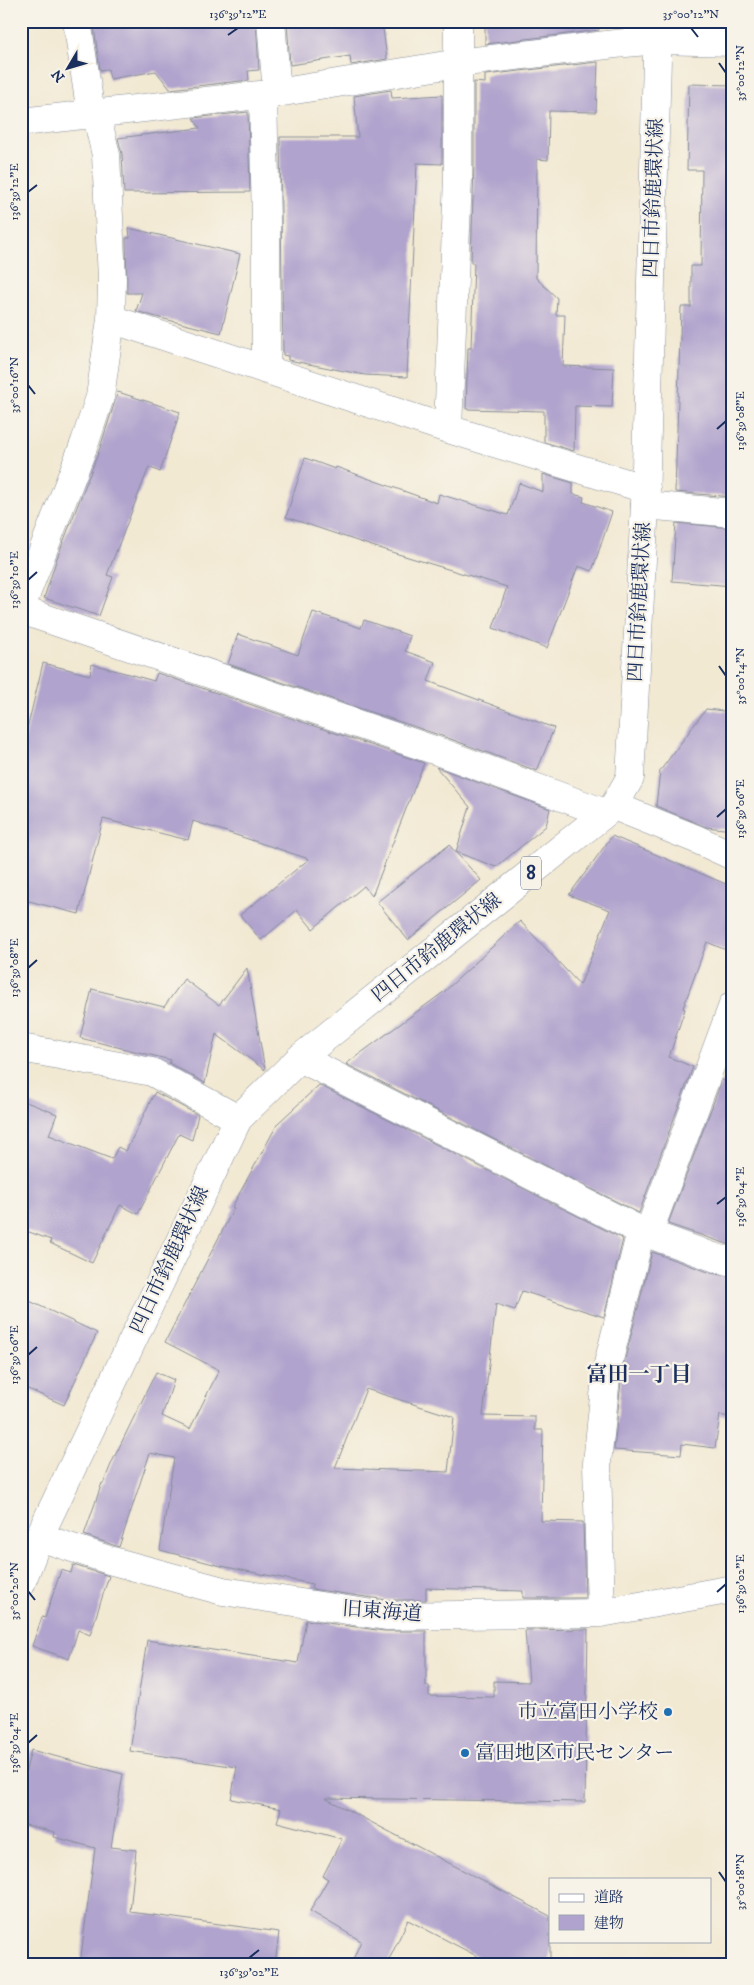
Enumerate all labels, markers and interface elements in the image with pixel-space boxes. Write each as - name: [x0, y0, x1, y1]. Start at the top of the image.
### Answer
- text: 136°39'12"E: [209, 7, 267, 22]
- text: 35°00'12"N: [663, 7, 719, 22]
- north arrow: [42, 42, 92, 92]
- text: 35°00'12"N: [733, 45, 748, 101]
- text: N: [48, 65, 69, 85]
- street label: 四日市鈴鹿環状線: [639, 118, 669, 278]
- text: 136°39'12"E: [7, 163, 22, 221]
- text: 35°00'16"N: [7, 357, 22, 413]
- text: 136°39'08"E: [733, 391, 748, 451]
- street label: 四日市鈴鹿環状線: [623, 521, 657, 683]
- text: 136°39'10"E: [7, 551, 22, 609]
- text: 35°00'14"N: [733, 647, 748, 705]
- text: 136°39'06"E: [733, 779, 748, 839]
- road number: 8: [521, 856, 541, 890]
- street label: 四日市鈴鹿環状線: [367, 888, 507, 1008]
- text: 136°39'08"E: [7, 938, 22, 998]
- text: 136°39'04"E: [733, 1166, 748, 1227]
- street label: 四日市鈴鹿環状線: [125, 1182, 215, 1338]
- text: 136°39'06"E: [7, 1325, 22, 1385]
- district label: 富田一丁目: [587, 1362, 692, 1388]
- text: 136°39'02"E: [733, 1554, 748, 1614]
- text: 35°00'20"N: [7, 1562, 22, 1620]
- street label: 旧東海道: [341, 1597, 423, 1627]
- place label: 市立富田小学校: [518, 1700, 658, 1725]
- marker: 市立富田小学校: [662, 1706, 674, 1718]
- text: 136°39'04"E: [7, 1712, 22, 1773]
- place label: 富田地区市民センター: [475, 1741, 674, 1766]
- marker: 富田地区市民センター: [459, 1747, 471, 1759]
- text: 35°00'18"N: [733, 1854, 748, 1910]
- legend: [549, 1878, 712, 1942]
- text: 道路: [594, 1888, 624, 1907]
- text: 建物: [594, 1914, 624, 1933]
- text: 136°39'02"E: [219, 1965, 279, 1980]

